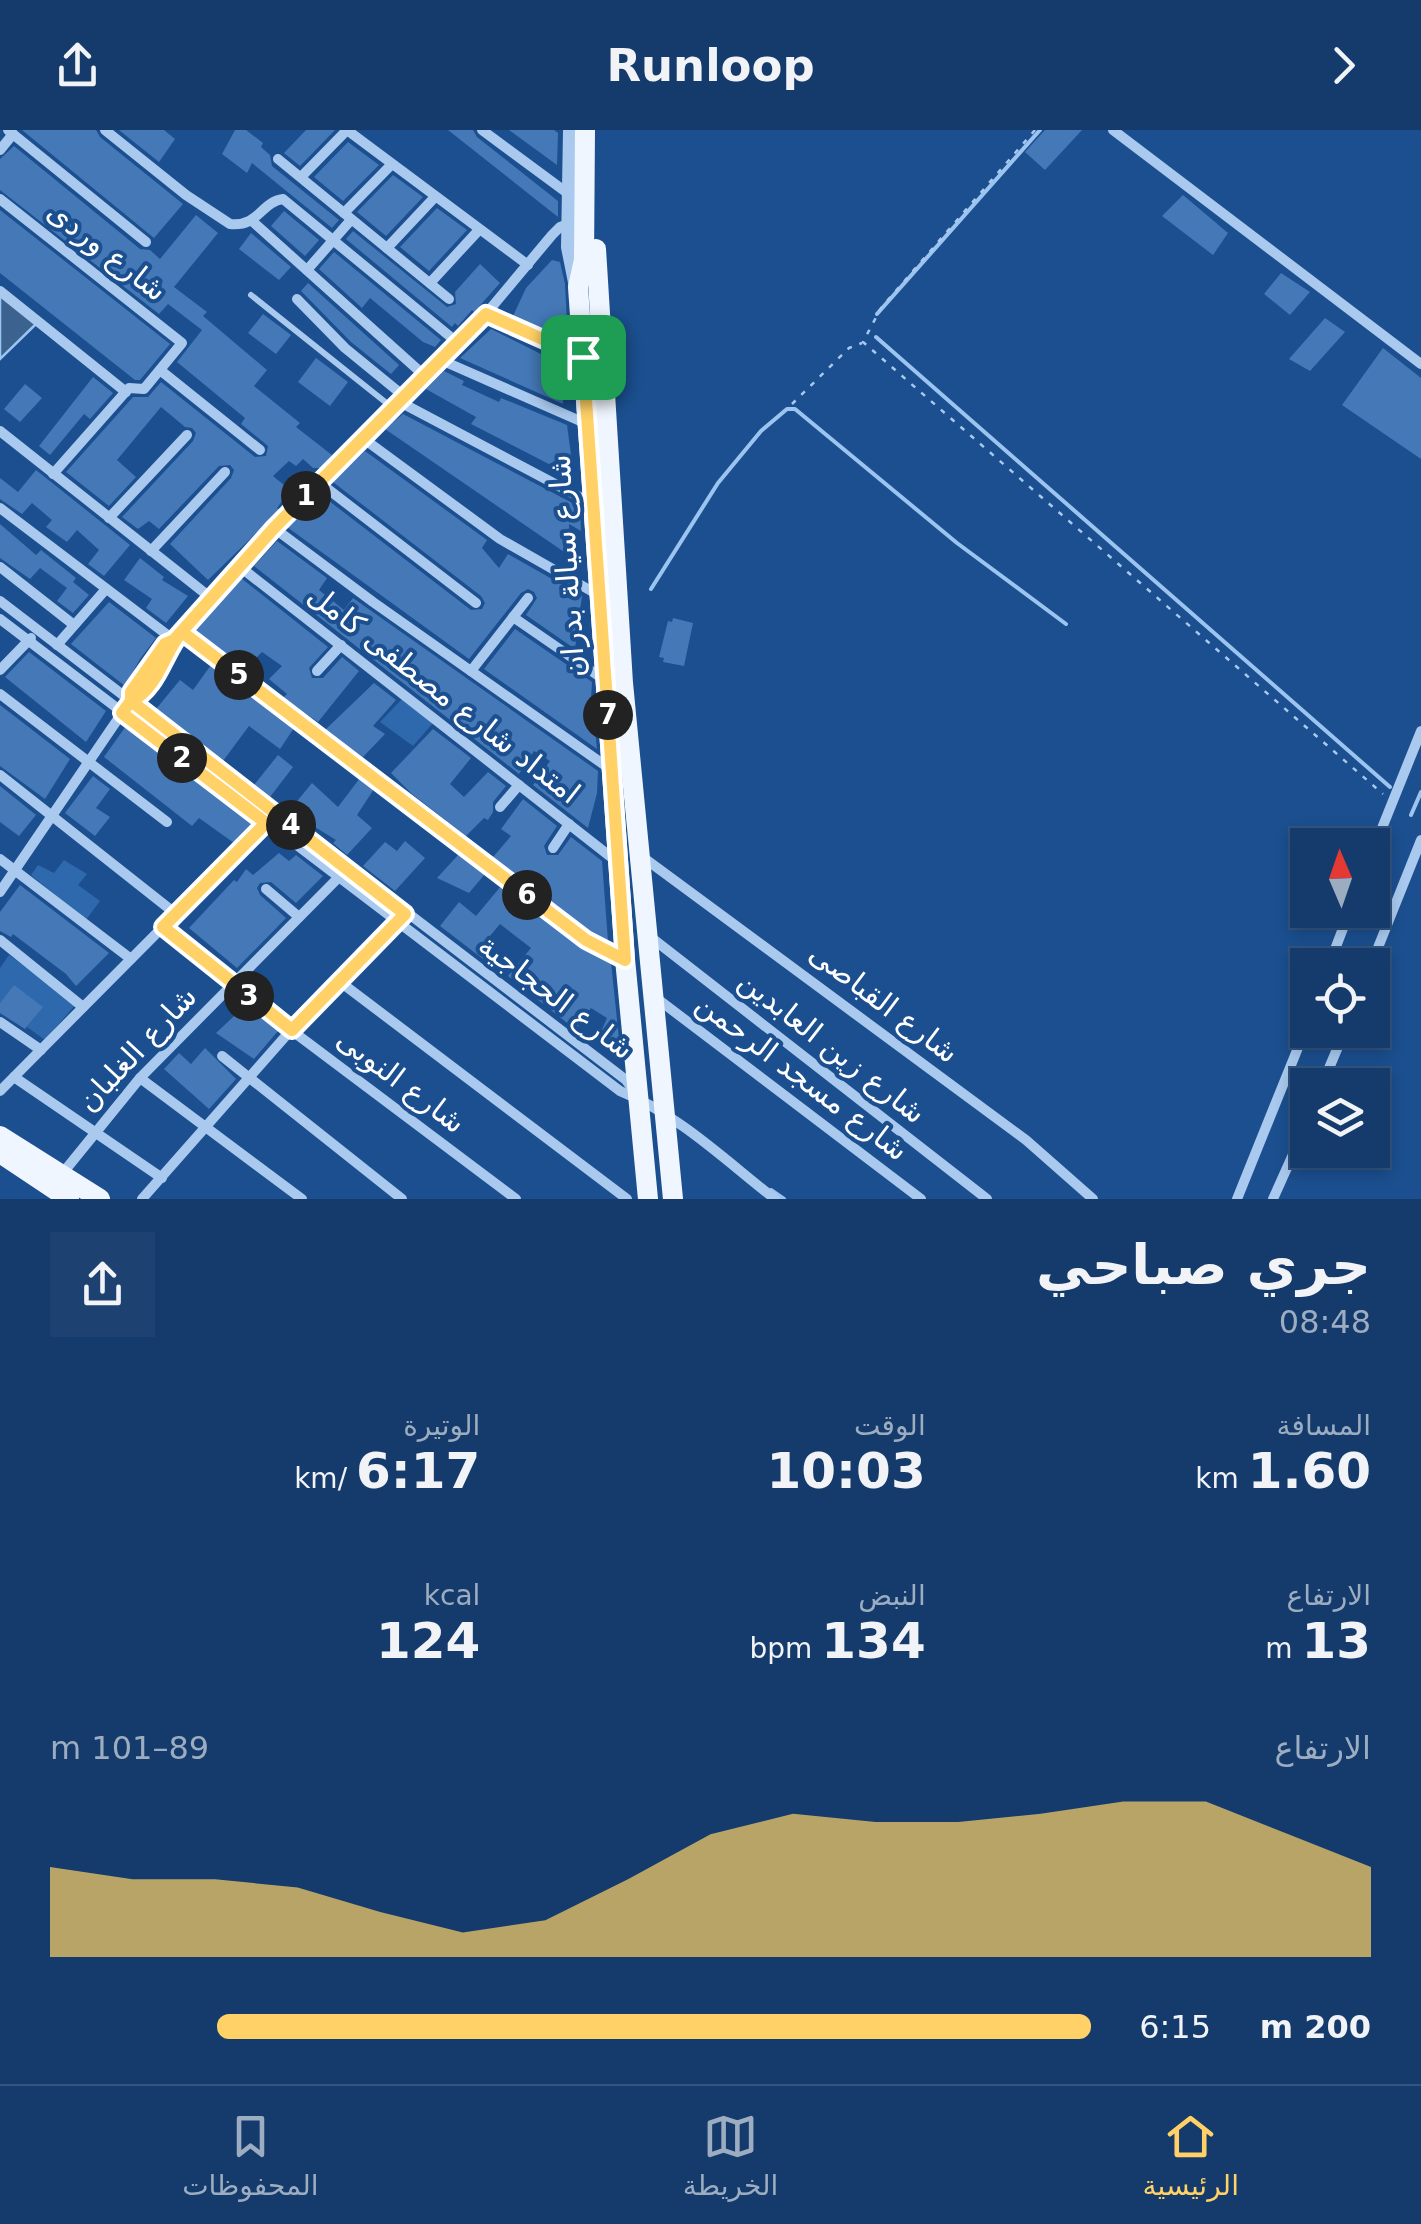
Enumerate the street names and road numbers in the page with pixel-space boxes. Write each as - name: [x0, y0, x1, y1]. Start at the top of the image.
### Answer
- street label: شارع وردى: [40, 193, 174, 309]
- street label: شارع سيالة بدران: [541, 453, 592, 679]
- street label: امتداد شارع مصطفى كامل: [301, 577, 587, 811]
- street label: شارع الحجاجية: [472, 927, 641, 1066]
- street label: شارع القباصى: [803, 935, 966, 1070]
- street label: شارع زين العابدين: [732, 963, 933, 1131]
- street label: شارع الغلبان: [70, 979, 203, 1118]
- street label: شارع مسجد الرحمن: [689, 985, 915, 1168]
- street label: شارع النوبى: [330, 1021, 472, 1140]

